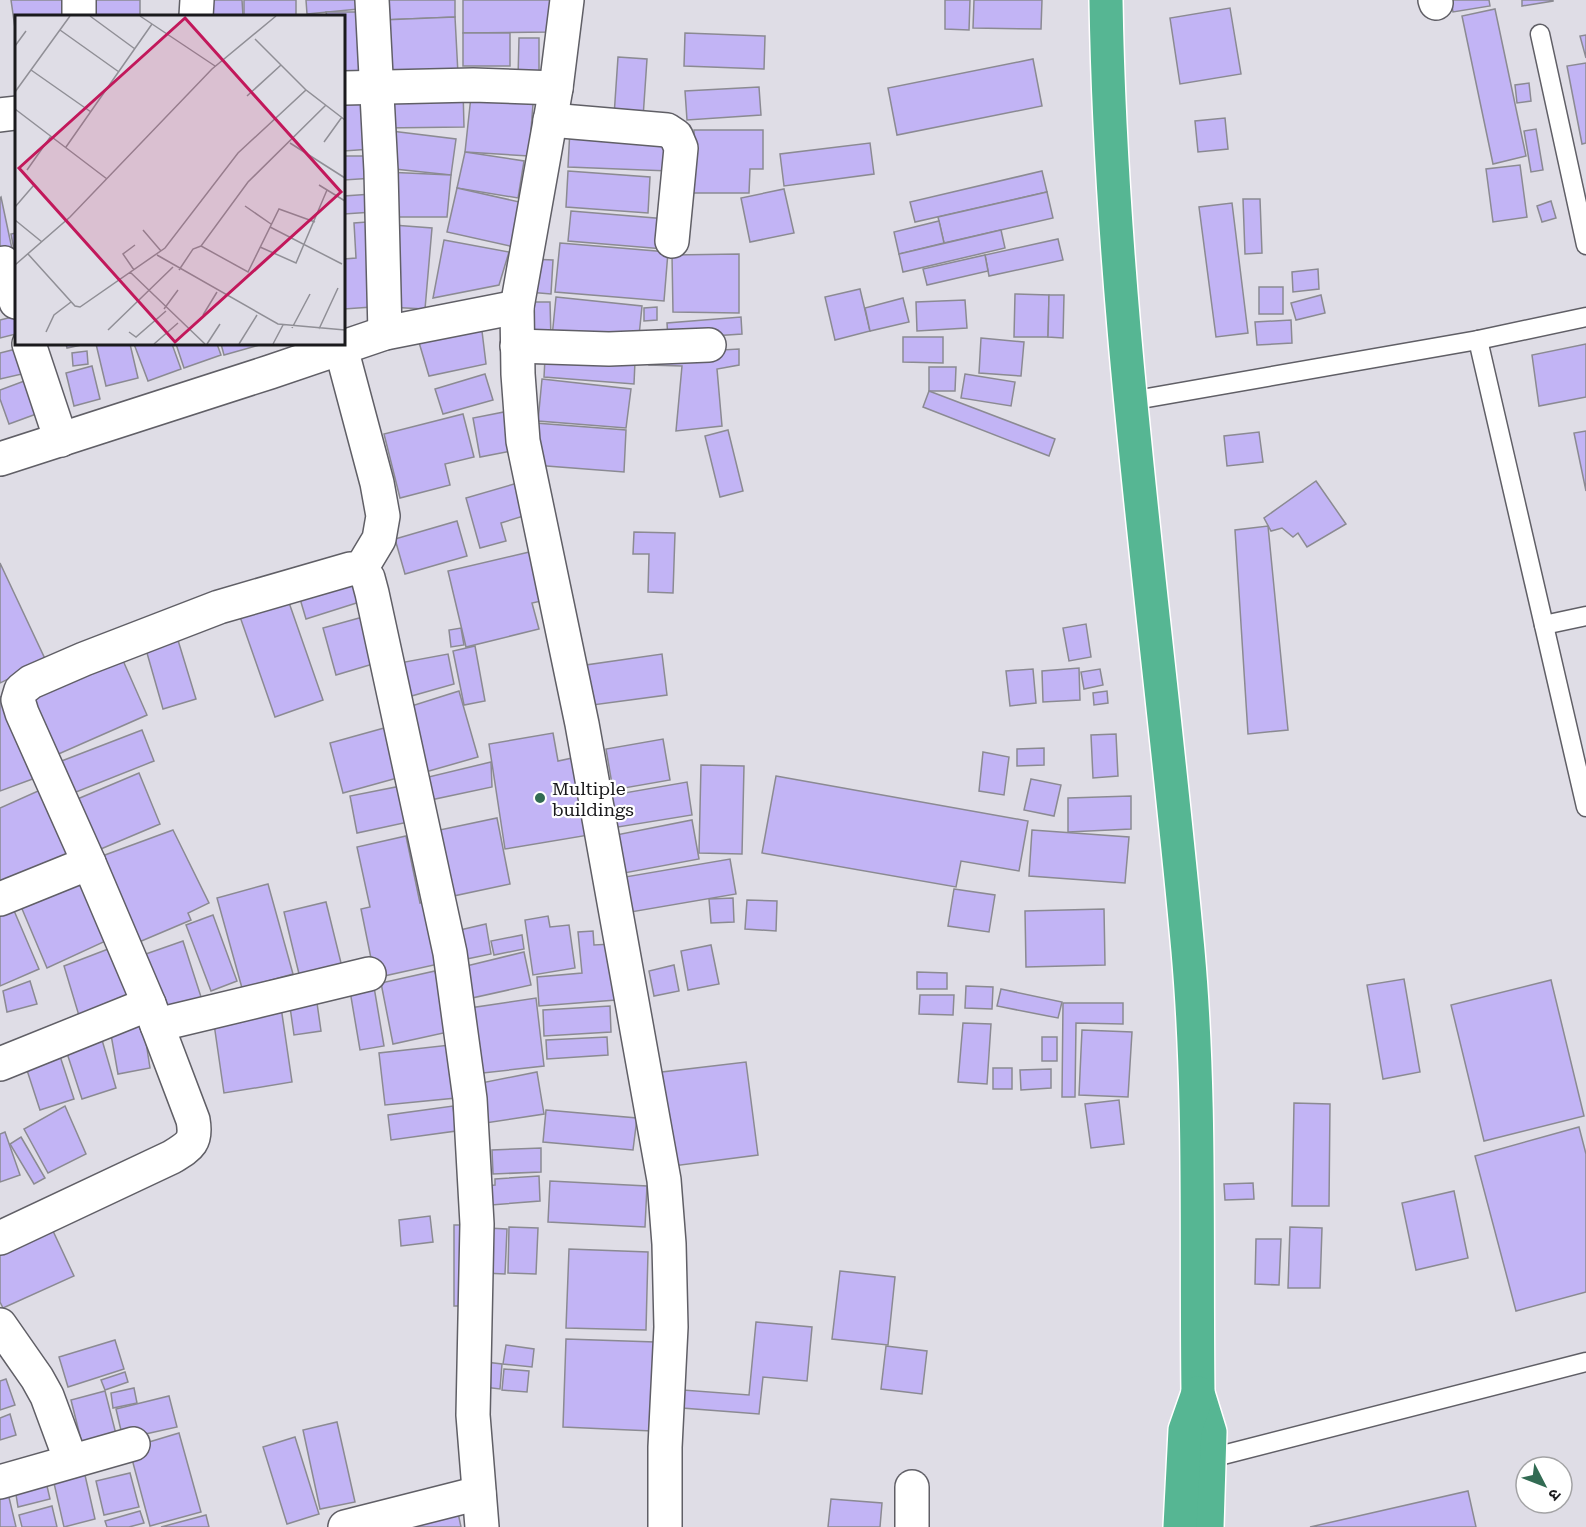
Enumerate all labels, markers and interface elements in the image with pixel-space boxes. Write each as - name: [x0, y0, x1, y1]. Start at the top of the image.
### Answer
- inset map: [15, 15, 345, 345]
- place label: Multiple buildings: [552, 778, 634, 820]
- marker: Multiple buildings: [533, 791, 547, 805]
- north arrow: [1514, 1455, 1574, 1515]
- text: उ: [1544, 1485, 1565, 1505]

